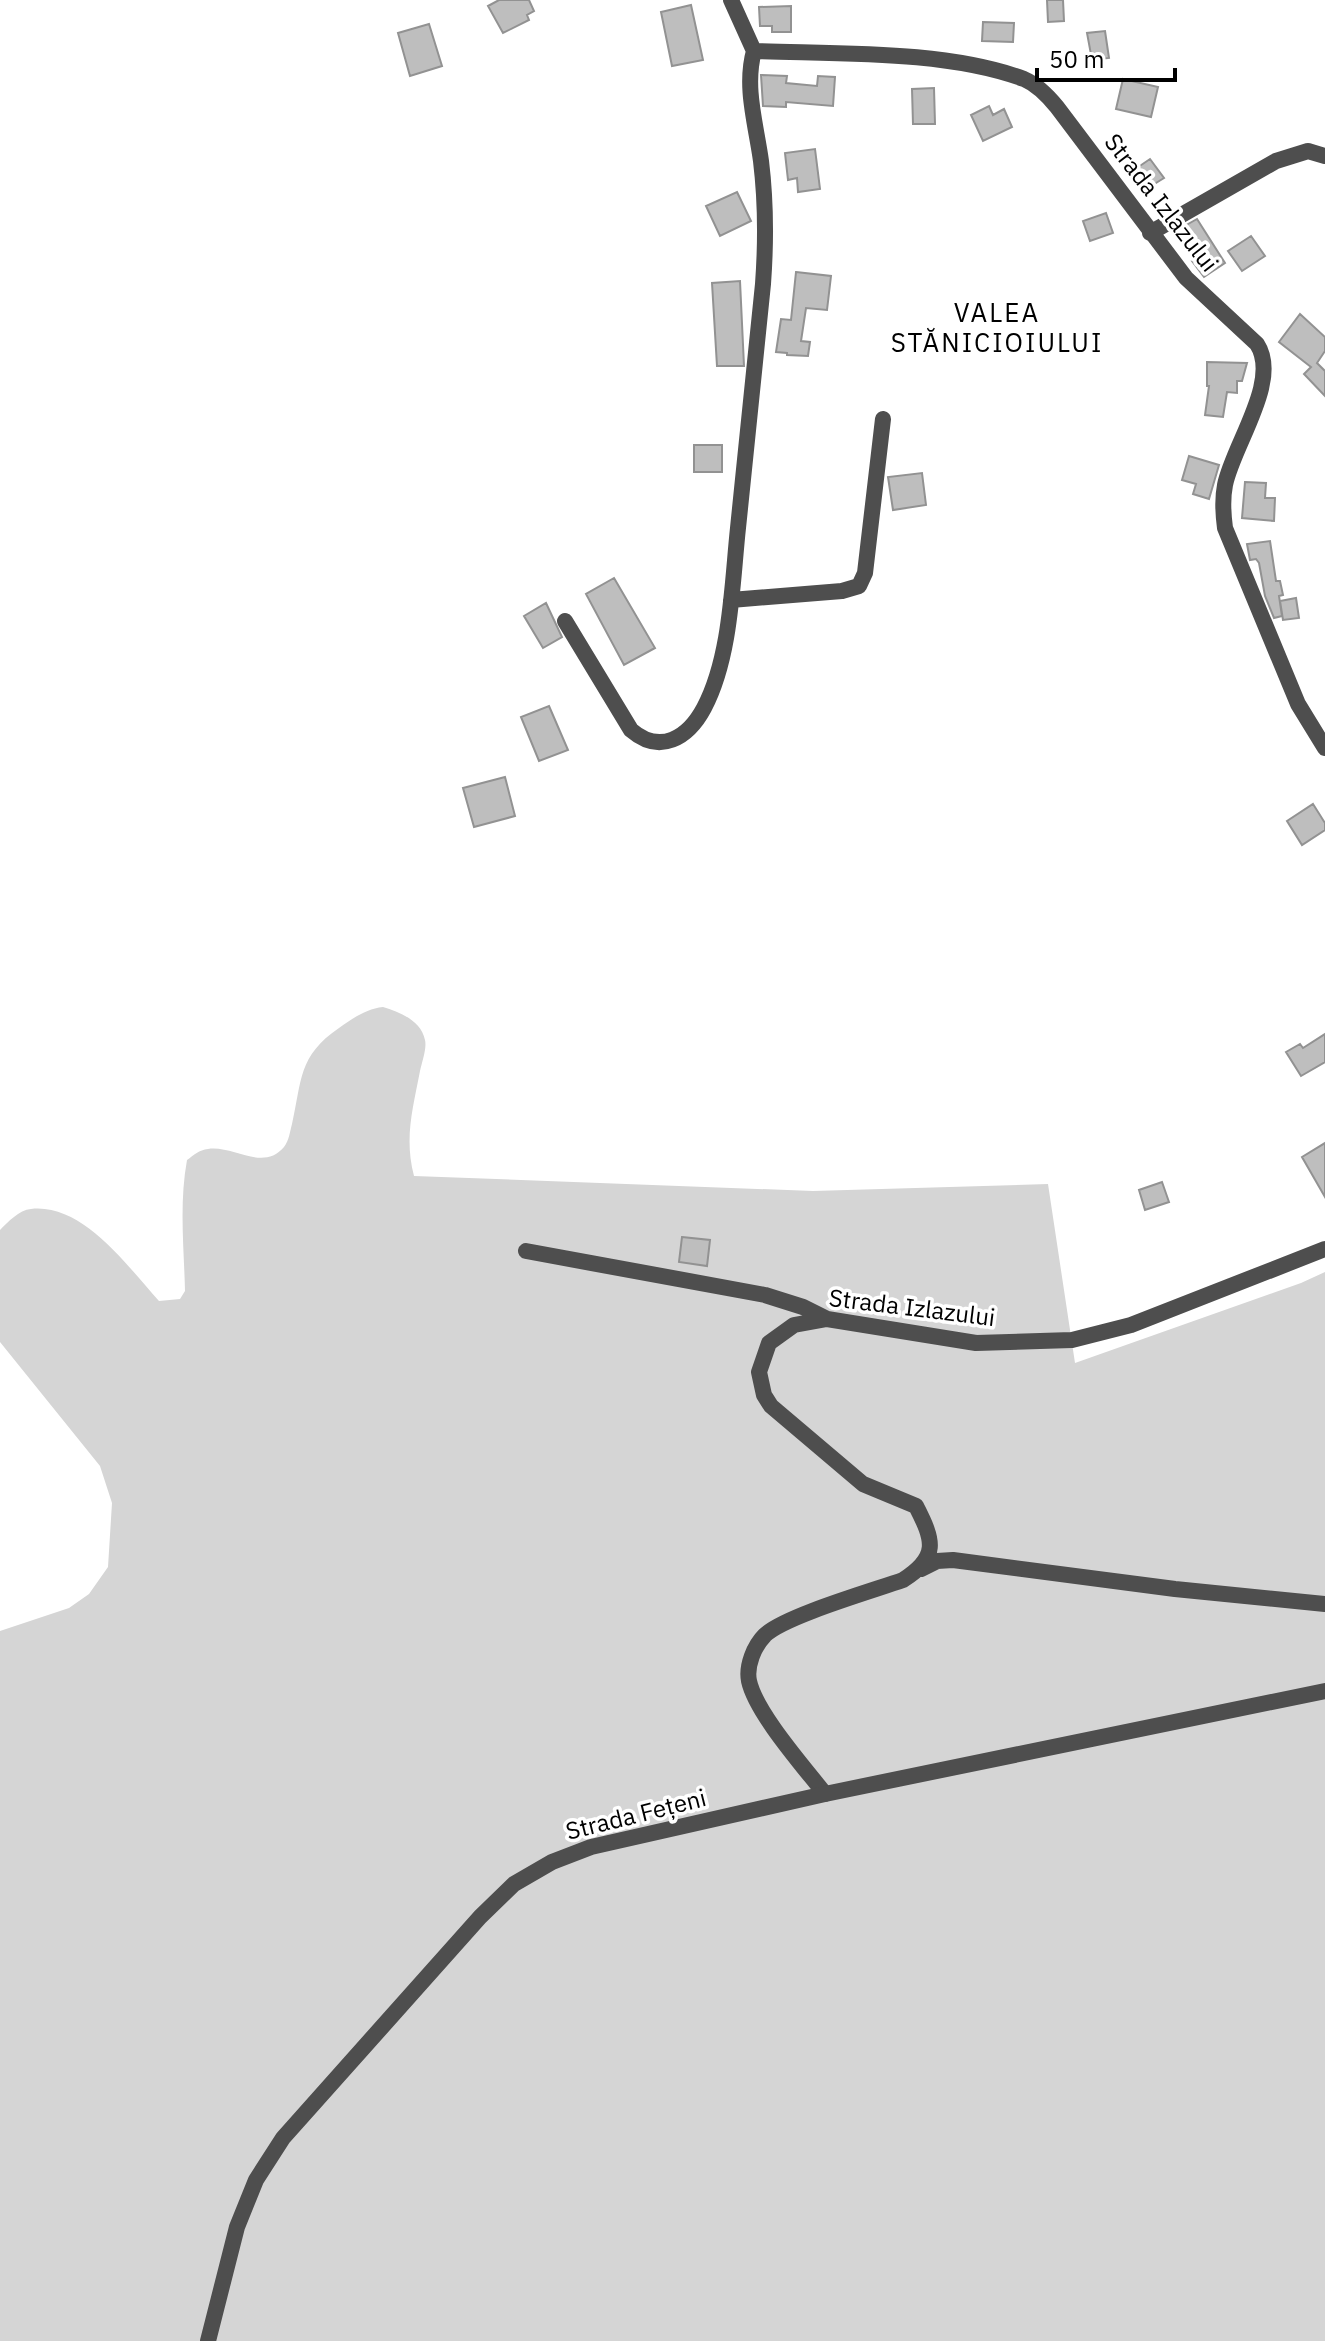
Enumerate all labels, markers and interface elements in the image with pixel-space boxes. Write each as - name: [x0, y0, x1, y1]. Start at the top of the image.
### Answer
- scale bar: [1037, 32, 1175, 82]
- text: 50 m: [1049, 43, 1104, 75]
- street label: Strada Izlazului: [1098, 127, 1226, 278]
- district label: VALEA STĂNICIOIULUI: [891, 295, 1103, 359]
- street label: Strada Izlazului: [827, 1281, 997, 1333]
- street label: Strada Fețeni: [562, 1781, 709, 1847]

